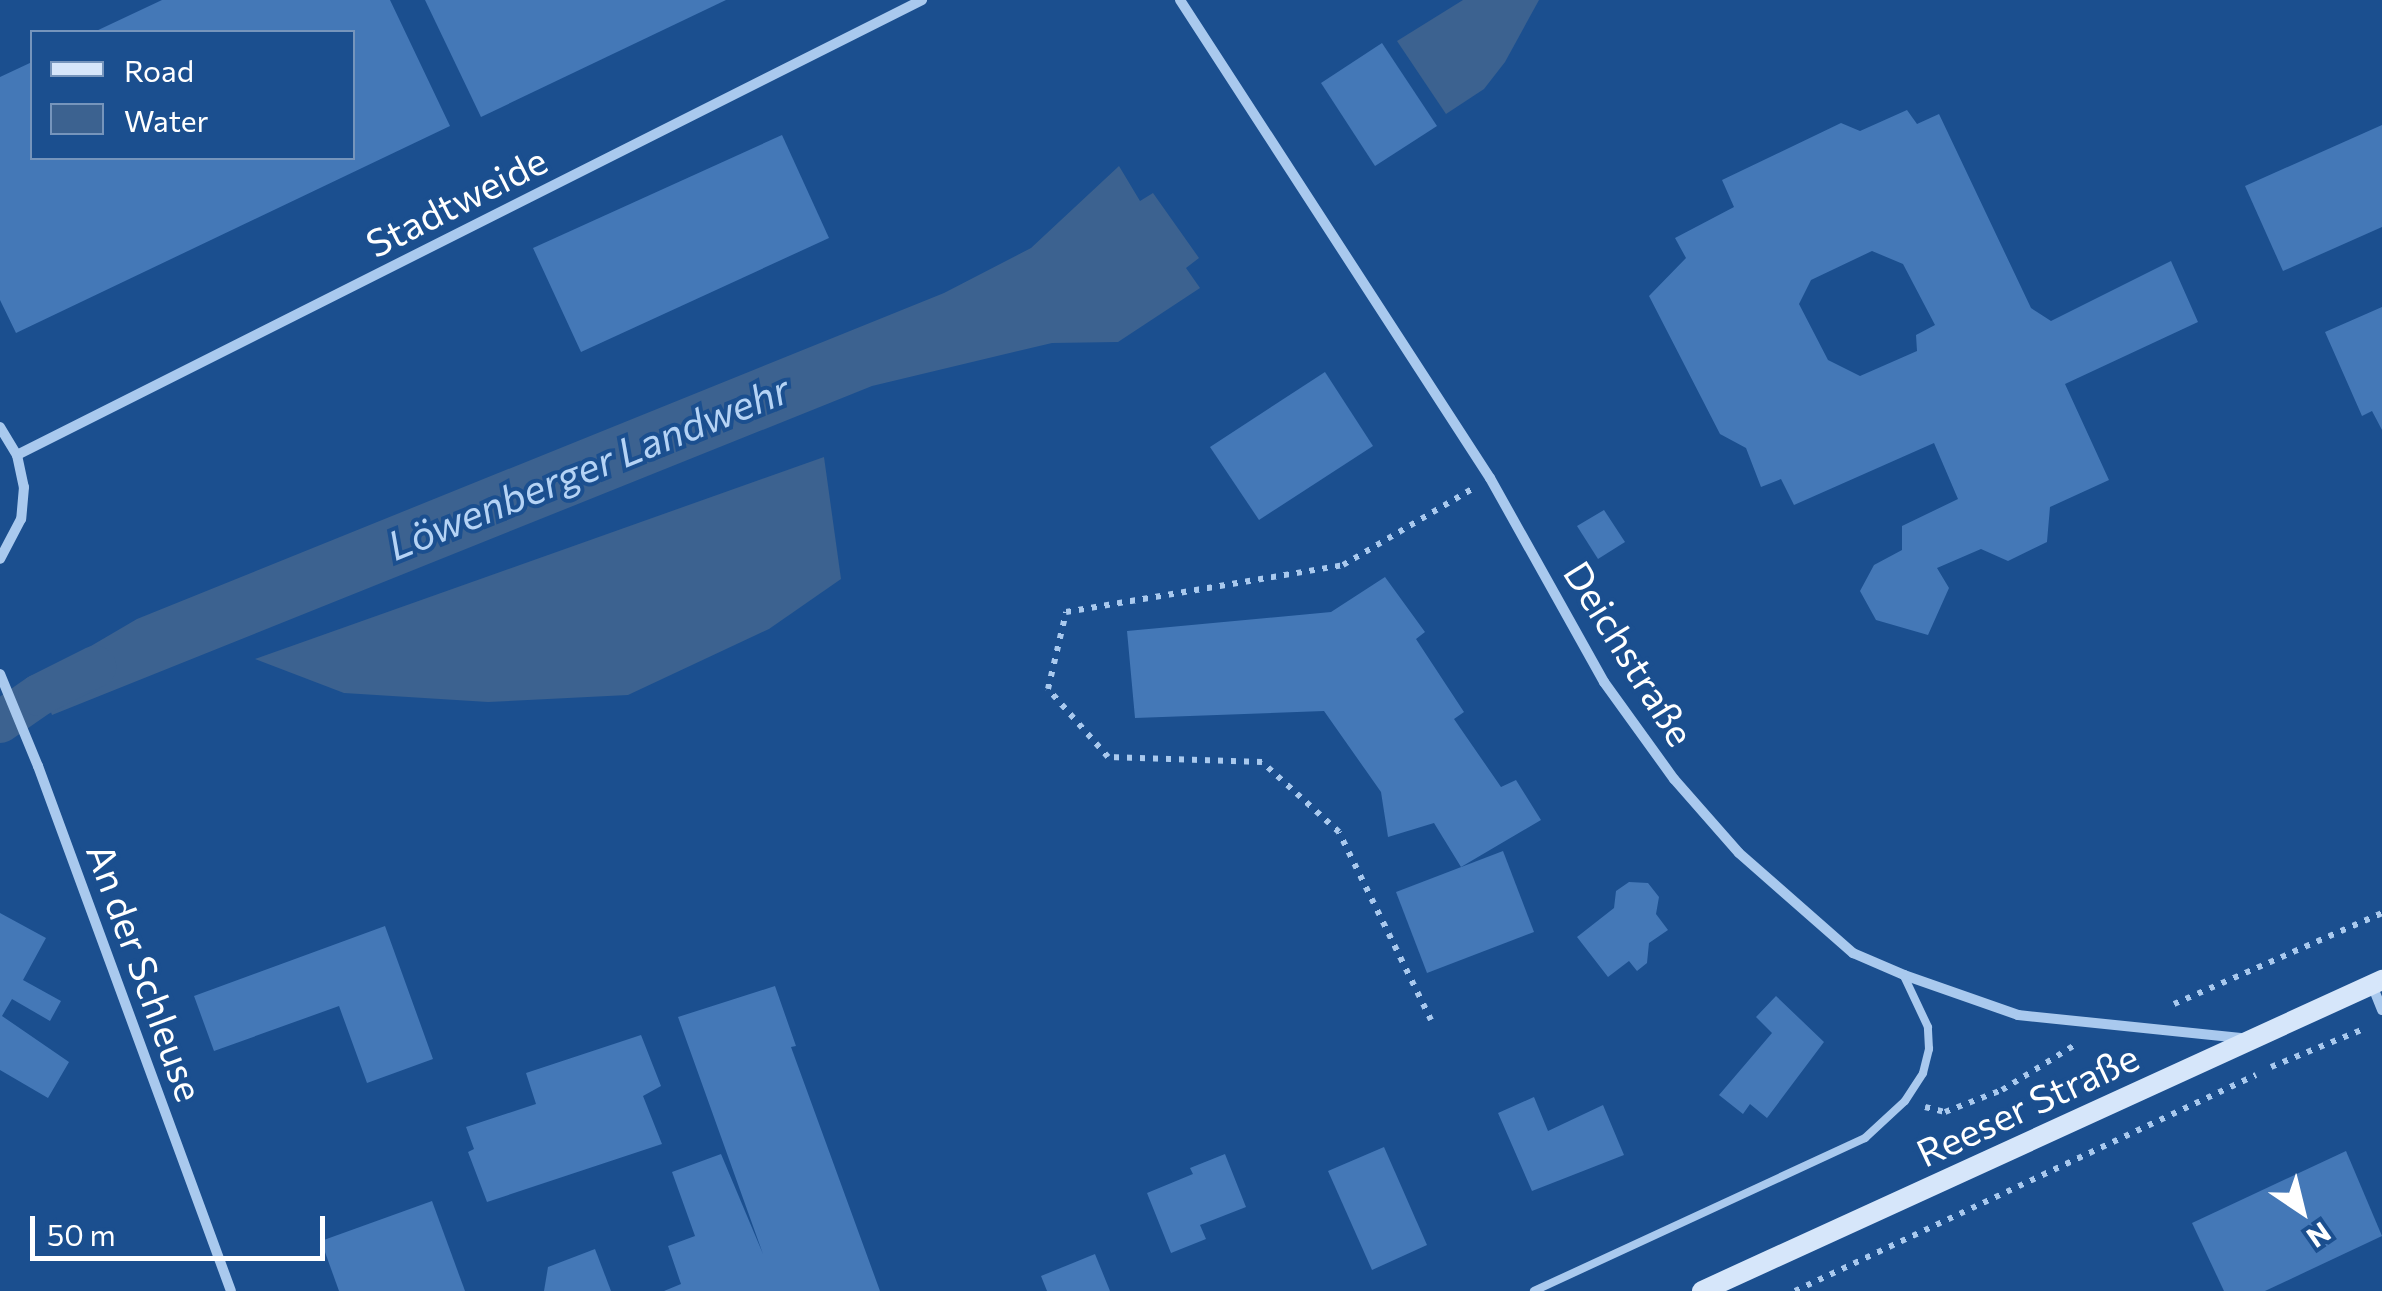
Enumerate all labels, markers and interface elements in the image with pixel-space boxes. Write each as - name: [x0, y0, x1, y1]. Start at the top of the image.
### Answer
- legend: [30, 30, 355, 160]
- text: Road: [124, 51, 194, 88]
- text: Water: [124, 101, 209, 138]
- street label: Stadtweide: [358, 136, 554, 266]
- water label: Löwenberger Landwehr: [380, 363, 796, 569]
- street label: Deichstraße: [1555, 552, 1705, 754]
- street label: An der Schleuse: [78, 837, 214, 1107]
- street label: Reeser Straße: [1909, 1033, 2145, 1175]
- north arrow: [2252, 1161, 2352, 1261]
- scale bar: [35, 1196, 330, 1258]
- text: 50 m: [47, 1215, 116, 1252]
- text: N: [2301, 1216, 2338, 1256]

